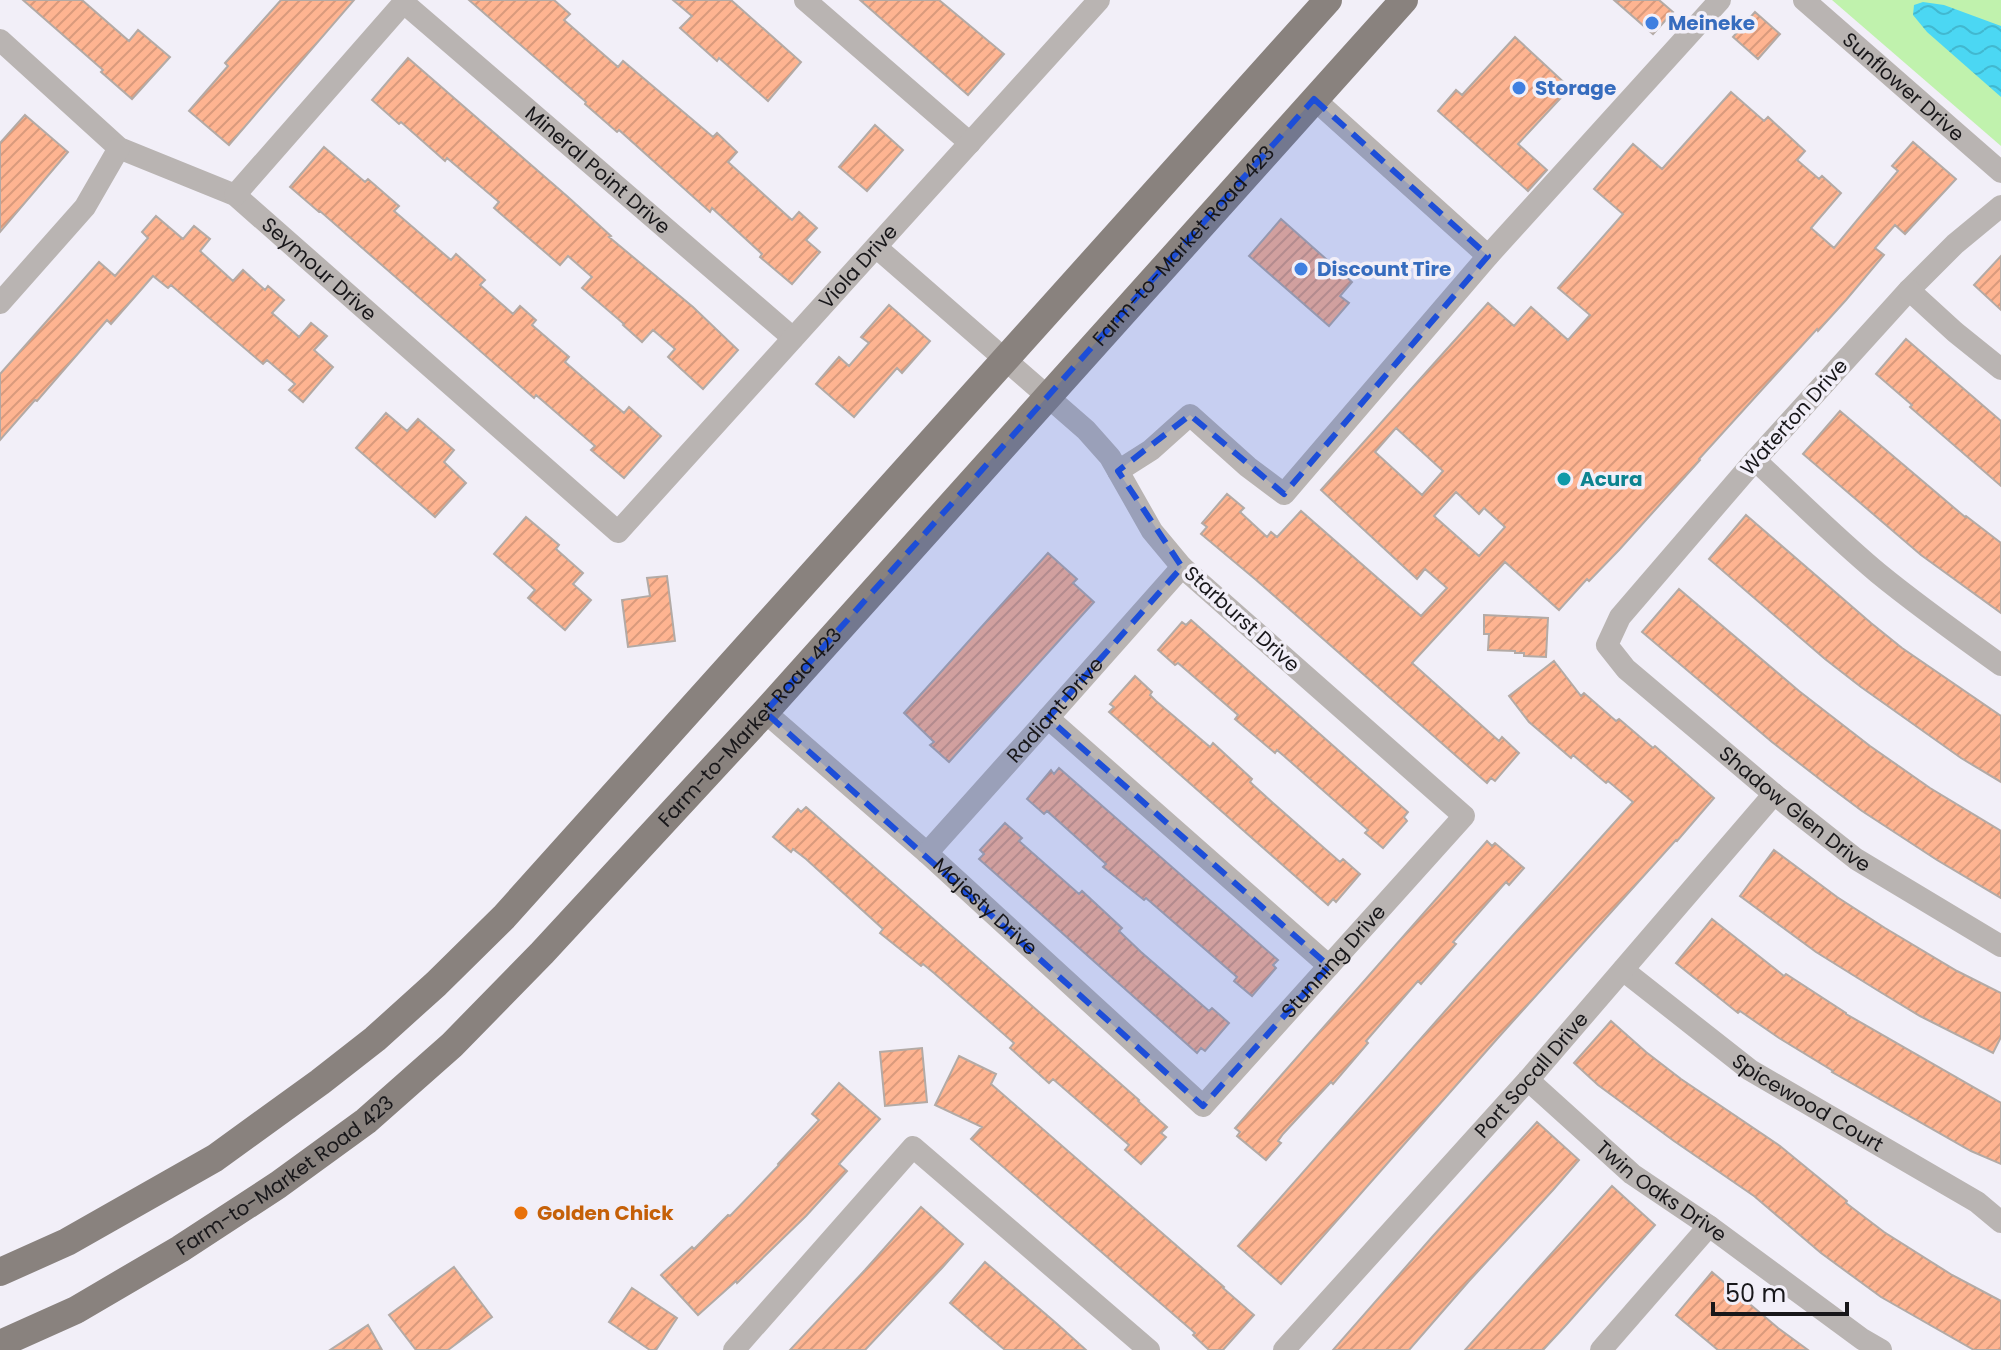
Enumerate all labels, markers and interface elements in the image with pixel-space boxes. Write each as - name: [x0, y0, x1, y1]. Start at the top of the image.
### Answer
- place label: Meineke: [1668, 9, 1755, 37]
- marker: Meineke: [1643, 14, 1661, 32]
- street label: Sunflower Drive: [1836, 26, 1970, 148]
- place label: Storage: [1535, 74, 1616, 102]
- marker: Storage: [1510, 79, 1528, 97]
- street label: Mineral Point Drive: [519, 100, 677, 241]
- street label: Farm-to-Market Road 423: [1086, 139, 1281, 352]
- street label: Seymour Drive: [256, 211, 383, 327]
- street label: Viola Drive: [812, 218, 904, 315]
- place label: Discount Tire: [1317, 255, 1451, 283]
- marker: Discount Tire: [1292, 260, 1310, 278]
- street label: Waterton Drive: [1734, 352, 1854, 482]
- place label: Acura: [1580, 465, 1642, 493]
- marker: Acura: [1555, 470, 1573, 488]
- street label: Starburst Drive: [1178, 559, 1306, 679]
- street label: Farm-to-Market Road 423: [652, 622, 848, 833]
- street label: Radiant Drive: [1000, 651, 1110, 769]
- street label: Shadow Glen Drive: [1713, 739, 1876, 879]
- street label: Majesty Drive: [927, 851, 1044, 962]
- street label: Stunning Drive: [1275, 898, 1392, 1024]
- street label: Port Socall Drive: [1468, 1006, 1595, 1144]
- street label: Spicewood Court: [1726, 1047, 1889, 1159]
- street label: Farm-to-Market Road 423: [171, 1089, 400, 1262]
- street label: Twin Oaks Drive: [1590, 1134, 1732, 1248]
- place label: Golden Chick: [537, 1199, 674, 1227]
- marker: Golden Chick: [512, 1204, 530, 1222]
- scale bar: [1713, 1266, 1847, 1316]
- text: 50 m: [1725, 1277, 1786, 1310]

